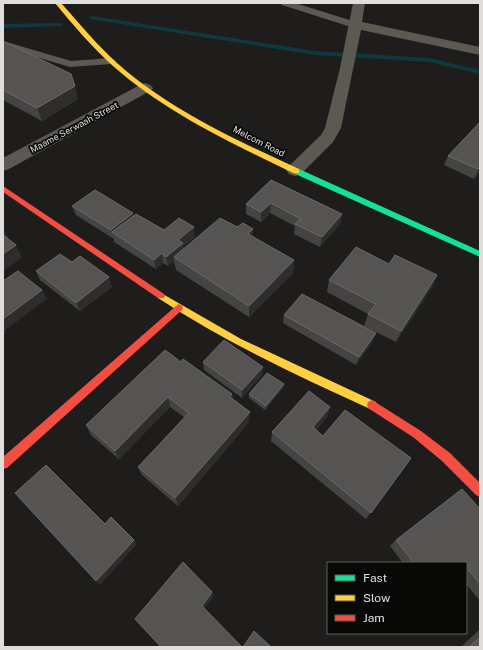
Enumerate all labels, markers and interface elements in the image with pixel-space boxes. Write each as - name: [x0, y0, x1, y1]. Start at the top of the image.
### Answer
- street label: Maame Serwaah Street: [28, 99, 120, 155]
- street label: Melcom Road: [231, 123, 287, 159]
- legend: [327, 562, 467, 634]
- text: Fast: [363, 571, 388, 585]
- text: Slow: [363, 591, 391, 605]
- text: Jam: [363, 611, 385, 625]

